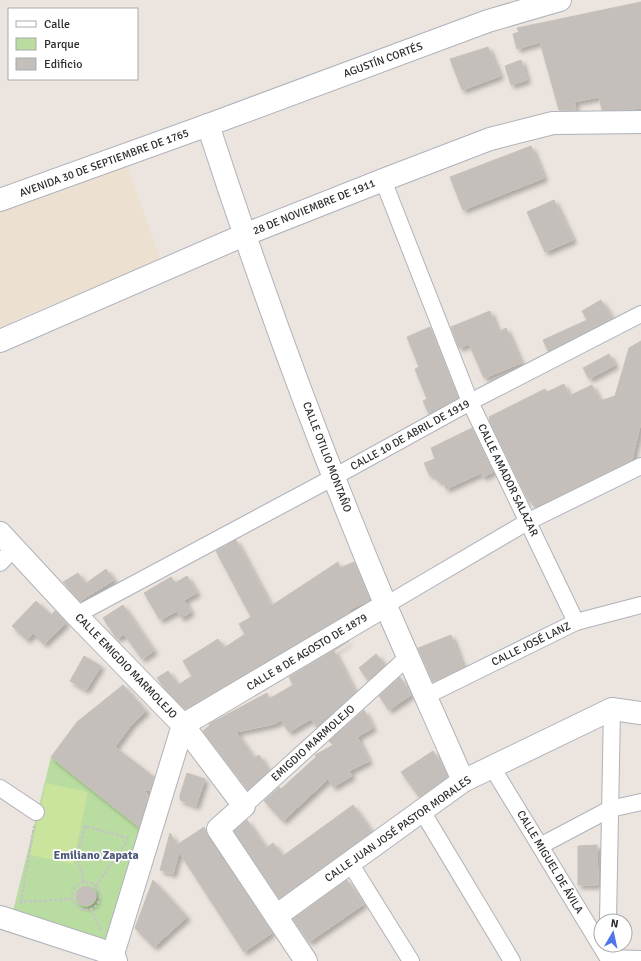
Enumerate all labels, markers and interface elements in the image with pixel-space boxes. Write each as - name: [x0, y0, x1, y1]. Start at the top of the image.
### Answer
- legend: [8, 8, 138, 80]
- text: Calle: [44, 17, 70, 32]
- text: Parque: [44, 37, 80, 52]
- street label: AGUSTÍN CORTÉS: [341, 39, 424, 80]
- text: Edificio: [44, 57, 82, 72]
- street label: AVENIDA 30 DE SEPTIEMBRE DE 1765: [17, 126, 191, 200]
- street label: 28 DE NOVIEMBRE DE 1911: [251, 176, 377, 238]
- street label: CALLE 10 DE ABRIL DE 1919: [348, 397, 472, 473]
- street label: CALLE OTILIO MONTAÑO: [300, 400, 354, 514]
- street label: CALLE AMADOR SALAZAR: [475, 422, 541, 539]
- street label: CALLE EMIGDIO MARMOLEJO: [72, 611, 180, 721]
- street label: CALLE 8 DE AGOSTO DE 1879: [244, 611, 370, 693]
- street label: CALLE JOSÉ LANZ: [489, 618, 573, 669]
- street label: EMIGDIO MARMOLEJO: [269, 702, 357, 784]
- street label: CALLE JUAN JOSÉ PASTOR MORALES: [322, 772, 474, 885]
- street label: CALLE MIGUEL DE ÁVILA: [514, 808, 587, 916]
- district label: Emiliano Zapata: [53, 848, 139, 863]
- north arrow: [593, 913, 633, 953]
- text: N: [610, 917, 619, 931]

